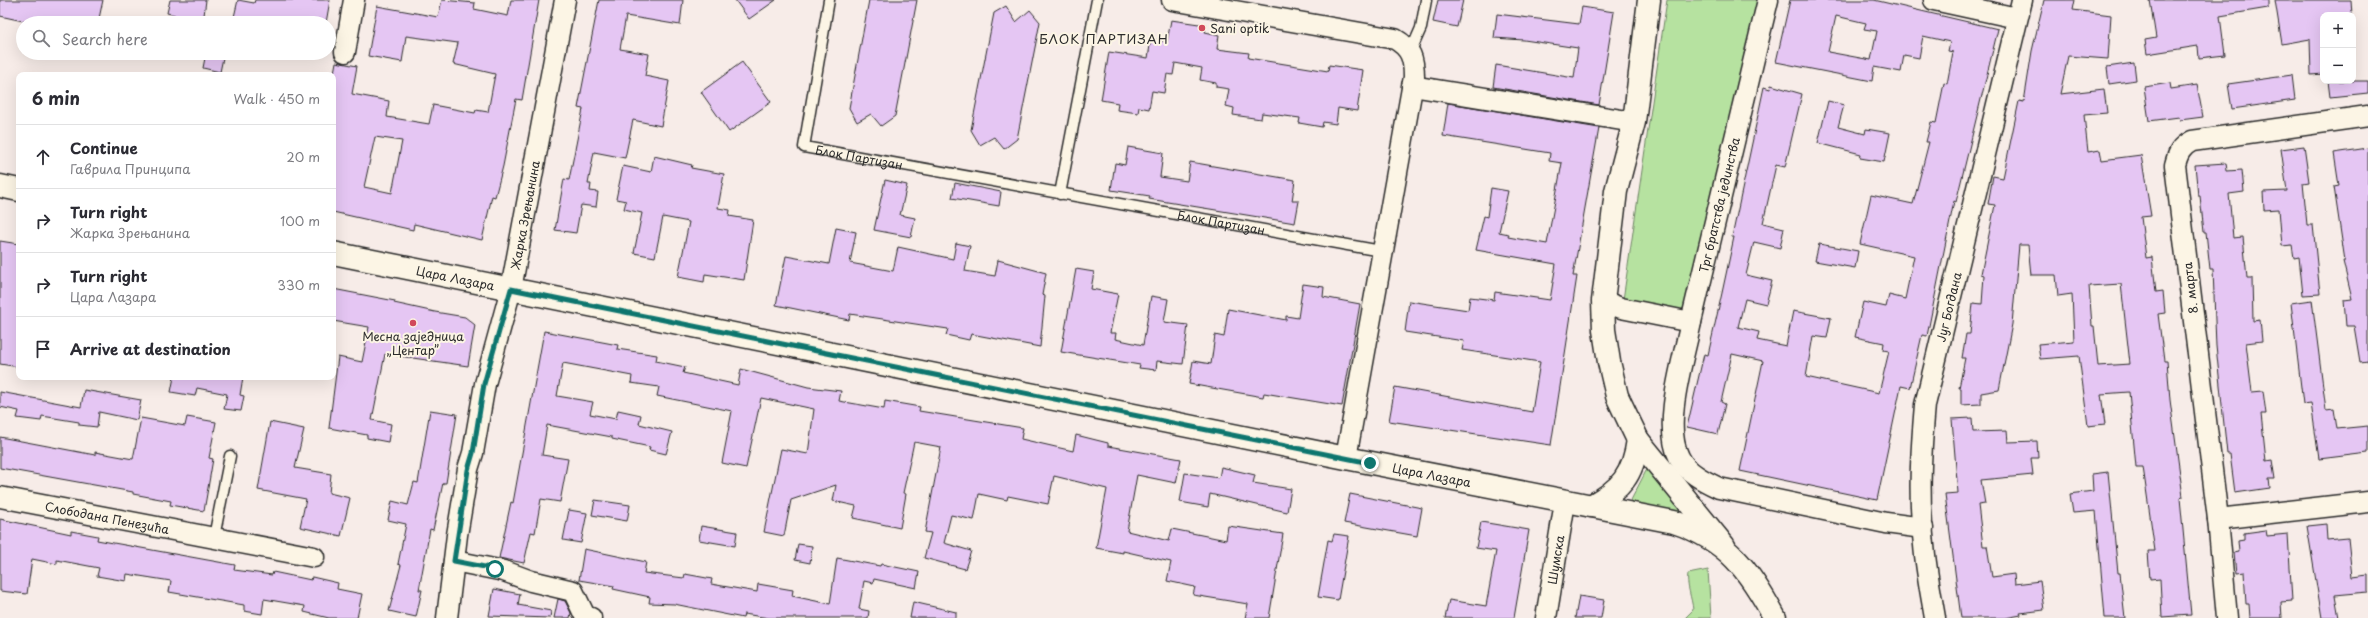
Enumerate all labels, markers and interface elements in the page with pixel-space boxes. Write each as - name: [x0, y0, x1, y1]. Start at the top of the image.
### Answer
- map controls: [2320, 12, 2356, 84]
- button: +: [2320, 12, 2356, 48]
- search box: [16, 16, 336, 60]
- place label: Sani optik: [1210, 19, 1269, 37]
- marker: Sani optik: [1197, 23, 1207, 33]
- icon: search: [30, 27, 52, 49]
- text: Search here: [62, 27, 148, 50]
- district label: БЛОК ПАРТИЗАН: [1039, 29, 1169, 48]
- button: −: [2320, 48, 2356, 84]
- text: 6 min: [32, 85, 80, 111]
- text: Walk · 450 m: [234, 89, 320, 108]
- street label: Трг братства јединства: [1694, 135, 1744, 275]
- text: Continue: [70, 136, 138, 159]
- street label: Блок Партизан: [814, 140, 904, 174]
- icon: ahead: [32, 146, 54, 168]
- text: 20 m: [286, 147, 320, 166]
- text: Гаврила Принципа: [70, 159, 190, 178]
- street label: Жарка Зрењанина: [506, 159, 544, 271]
- text: Turn right: [70, 200, 147, 223]
- street label: Блок Партизан: [1176, 205, 1266, 239]
- icon: right: [32, 210, 54, 232]
- text: 100 m: [280, 211, 320, 230]
- text: Жарка Зрењанина: [70, 223, 190, 242]
- street label: Цара Лазара: [415, 261, 497, 295]
- street label: 8. марта: [2178, 261, 2202, 315]
- text: Turn right: [70, 264, 147, 287]
- street label: Југ Богдана: [1931, 270, 1966, 344]
- icon: right: [32, 274, 54, 296]
- text: 330 m: [277, 275, 320, 294]
- text: Цара Лазара: [70, 287, 156, 306]
- marker: Месна заједница „Центар”: [408, 318, 418, 328]
- place label: Месна заједница „Центар”: [362, 327, 464, 359]
- text: Arrive at destination: [70, 337, 231, 360]
- icon: arrive: [32, 338, 54, 360]
- route end: [1361, 454, 1379, 472]
- street label: Цара Лазара: [1391, 458, 1473, 491]
- street label: Слободана Пенезића: [43, 497, 171, 538]
- street label: Шумска: [1543, 533, 1569, 586]
- route start: [486, 560, 504, 578]

